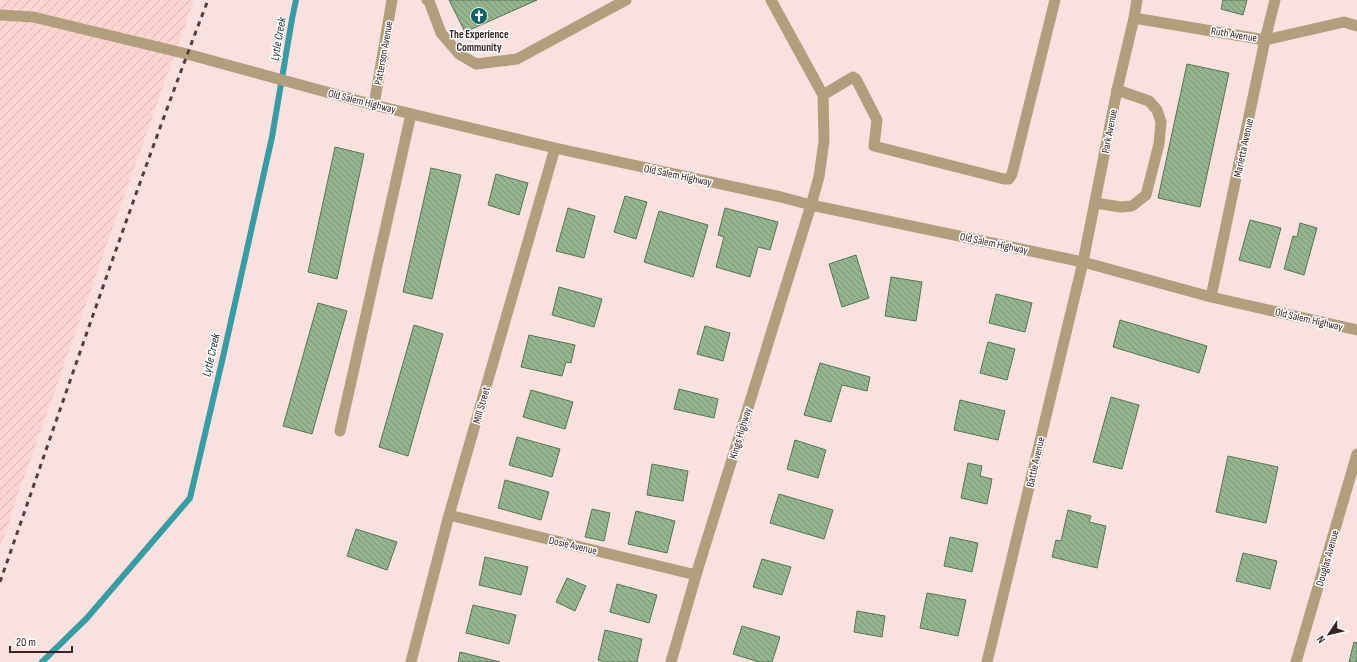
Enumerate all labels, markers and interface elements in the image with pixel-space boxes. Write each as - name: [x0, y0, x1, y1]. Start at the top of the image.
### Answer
- church icon: The Experience Community: [469, 6, 489, 26]
- water label: Lytle Creek: [267, 16, 290, 62]
- street label: Patterson Avenue: [371, 20, 396, 86]
- street label: Ruth Avenue: [1210, 24, 1258, 45]
- place label: The Experience Community: [449, 28, 509, 54]
- street label: Old Salem Highway: [327, 87, 398, 116]
- street label: Park Avenue: [1099, 108, 1120, 154]
- street label: Marietta Avenue: [1231, 117, 1256, 179]
- street label: Old Salem Highway: [643, 162, 714, 189]
- street label: Old Salem Highway: [959, 230, 1030, 257]
- street label: Old Salem Highway: [1274, 305, 1345, 334]
- water label: Lytle Creek: [199, 332, 224, 378]
- street label: Mill Street: [470, 385, 493, 425]
- street label: Kings Highway: [727, 405, 755, 460]
- street label: Battle Avenue: [1023, 436, 1048, 488]
- street label: Douglas Avenue: [1313, 529, 1342, 588]
- street label: Dosie Avenue: [548, 534, 598, 557]
- north arrow: [1309, 614, 1349, 654]
- scale bar: [10, 628, 72, 654]
- text: N: [1314, 633, 1328, 646]
- text: 20 m: [16, 635, 36, 650]

